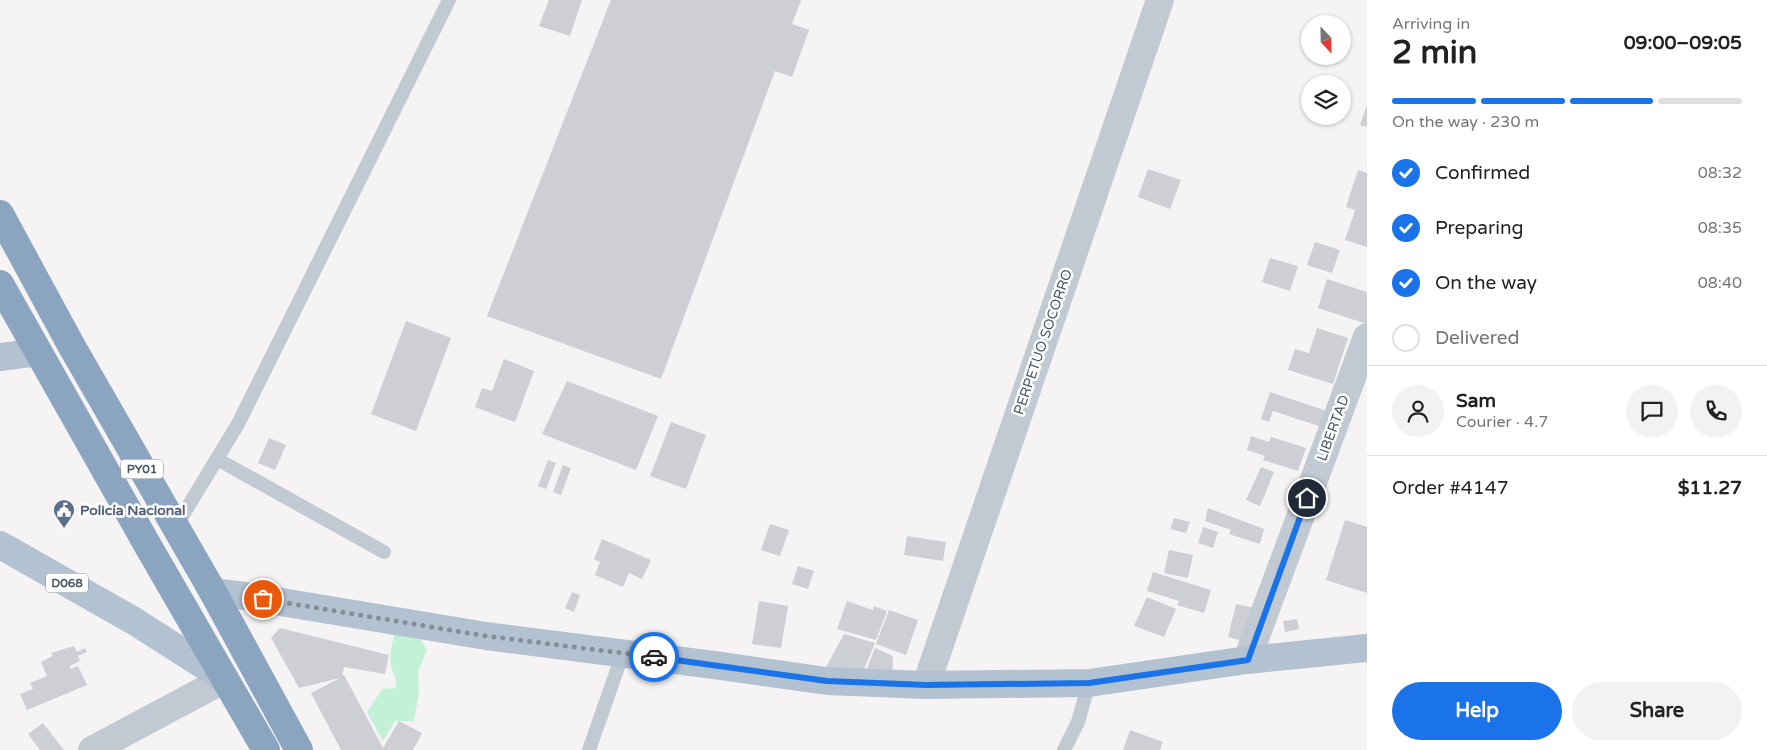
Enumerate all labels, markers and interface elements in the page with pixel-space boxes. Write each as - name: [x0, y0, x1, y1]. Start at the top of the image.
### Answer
- text: Arriving in: [1392, 14, 1470, 34]
- north arrow: [1301, 15, 1351, 65]
- map controls: [1301, 15, 1351, 125]
- text: 09:00–09:05: [1624, 32, 1742, 54]
- text: 2 min: [1392, 34, 1477, 72]
- button: layers: [1301, 75, 1351, 125]
- text: On the way · 230 m: [1392, 112, 1539, 132]
- icon: check: [1392, 159, 1420, 187]
- text: Confirmed: [1435, 162, 1530, 184]
- text: 08:32: [1698, 163, 1742, 183]
- icon: check: [1392, 214, 1420, 242]
- text: Preparing: [1435, 217, 1524, 239]
- text: 08:35: [1698, 218, 1742, 238]
- street label: PERPETUO SOCORRO: [1010, 267, 1076, 417]
- icon: check: [1392, 269, 1420, 297]
- text: On the way: [1435, 272, 1537, 294]
- text: 08:40: [1698, 273, 1742, 293]
- text: Delivered: [1435, 327, 1520, 349]
- button: person: [1392, 385, 1444, 437]
- button: chat: [1626, 385, 1678, 437]
- button: phone: [1690, 385, 1742, 437]
- text: Sam: [1456, 390, 1496, 412]
- street label: LIBERTAD: [1313, 393, 1353, 463]
- text: Courier · 4.7: [1456, 412, 1548, 432]
- road number: PY01: [121, 459, 163, 478]
- pin: [1286, 477, 1328, 519]
- text: Order #4147: [1392, 477, 1509, 499]
- text: $11.27: [1678, 477, 1742, 499]
- icon: home: [1293, 484, 1321, 512]
- public building icon: Policía Nacional: [52, 498, 76, 529]
- place label: Policía Nacional: [80, 502, 186, 519]
- road number: D068: [46, 574, 88, 592]
- pin: [242, 578, 284, 620]
- icon: bag: [249, 585, 277, 613]
- courier: [629, 632, 679, 682]
- icon: car: [640, 643, 668, 671]
- button: Help: [1392, 682, 1562, 740]
- button: Share: [1572, 682, 1742, 740]

